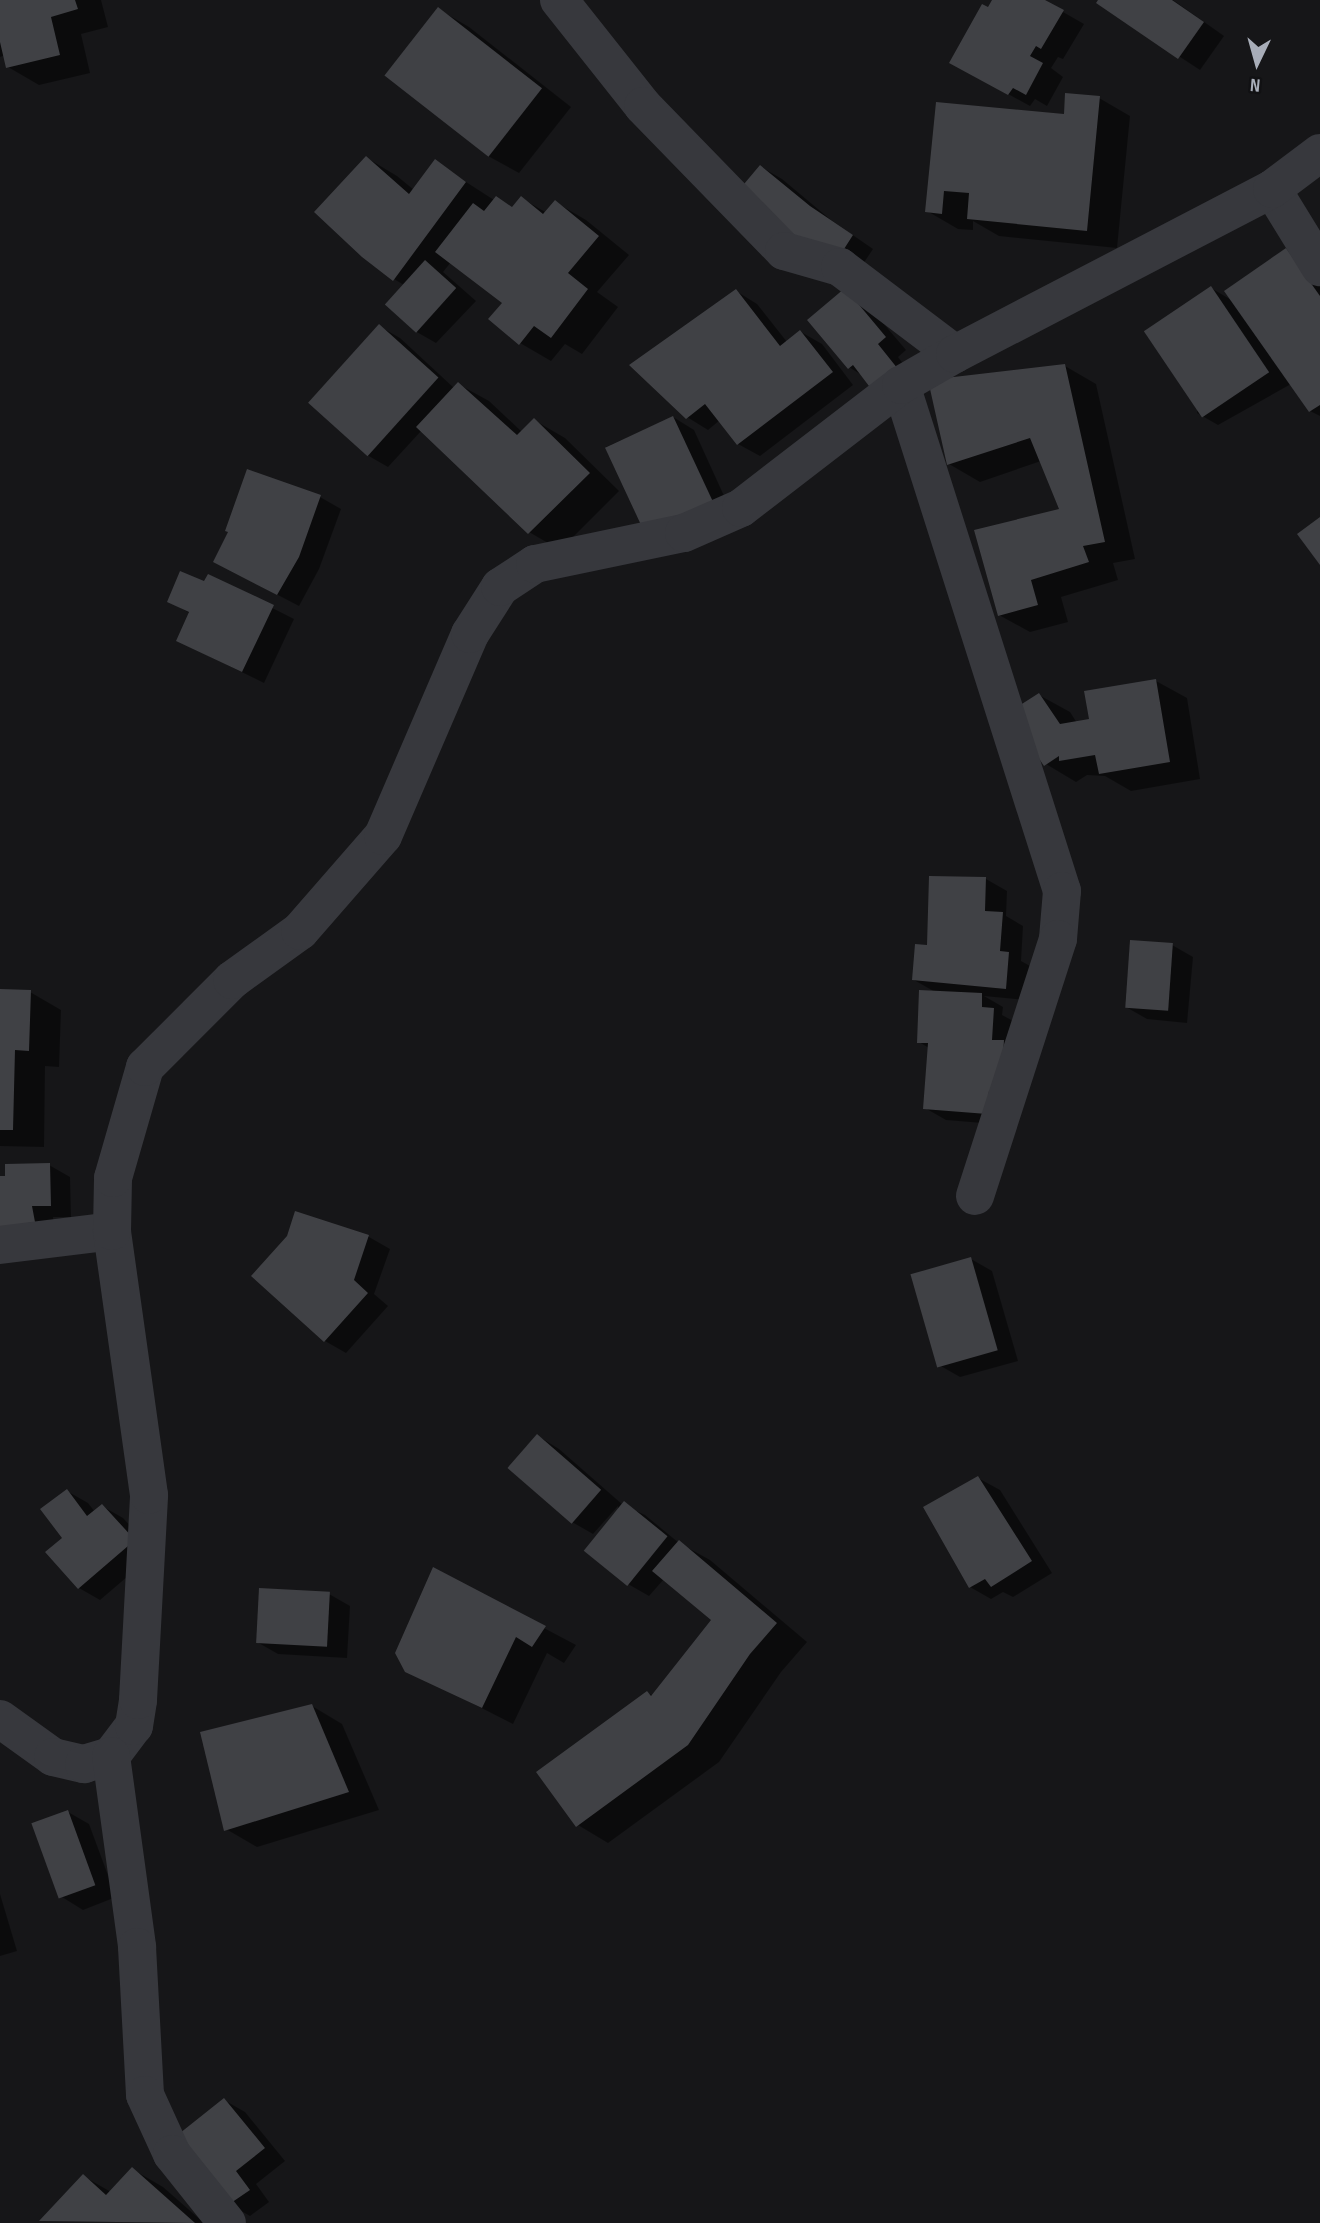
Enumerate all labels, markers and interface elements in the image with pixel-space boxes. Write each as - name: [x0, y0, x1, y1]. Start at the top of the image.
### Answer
- north arrow: [1222, 28, 1292, 98]
- text: N: [1249, 73, 1261, 96]

